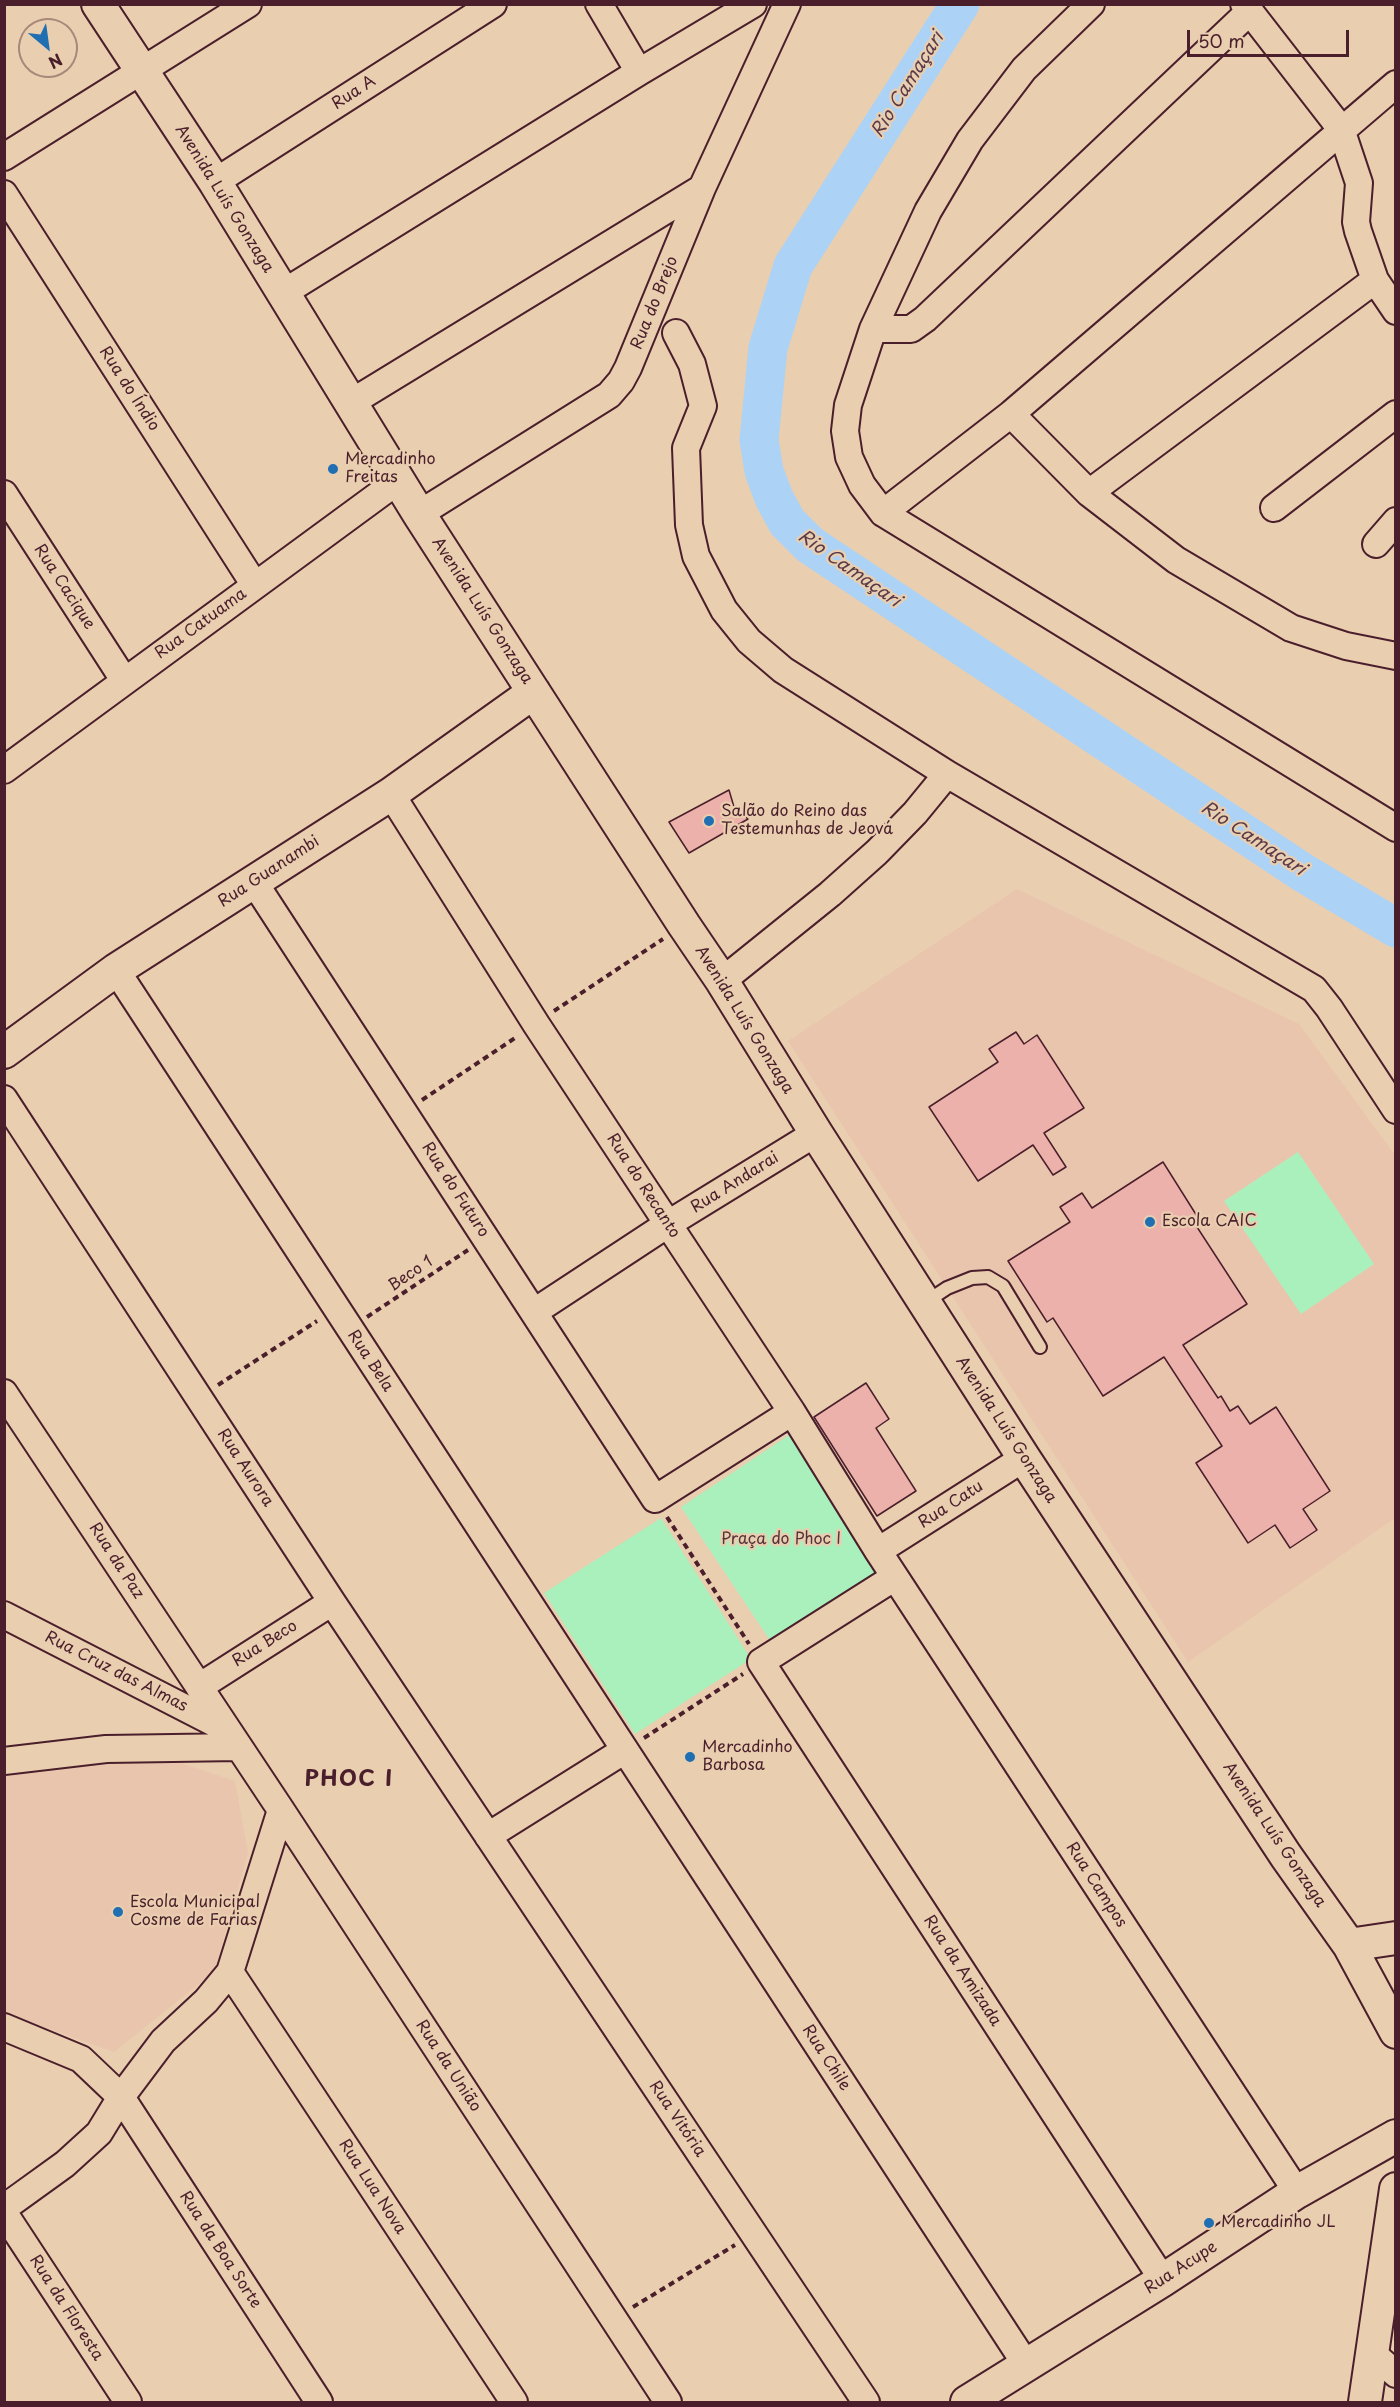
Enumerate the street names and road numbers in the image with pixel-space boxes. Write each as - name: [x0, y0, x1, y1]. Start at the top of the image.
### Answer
- street label: Rua A: [329, 72, 379, 114]
- street label: Avenida Luís Gonzaga: [171, 122, 277, 276]
- street label: Rua do Brejo: [628, 253, 682, 353]
- street label: Rua do Índio: [95, 343, 163, 435]
- street label: Avenida Luís Gonzaga: [427, 534, 537, 688]
- street label: Rua Cacique: [29, 541, 99, 633]
- street label: Rua Catuama: [152, 584, 250, 664]
- street label: Rua Guanambi: [215, 832, 323, 912]
- street label: Avenida Luís Gonzaga: [691, 943, 797, 1097]
- street label: Rua do Recanto: [602, 1130, 684, 1242]
- street label: Rua do Futuro: [417, 1139, 493, 1241]
- street label: Rua Andarai: [688, 1148, 782, 1218]
- street label: Beco 1: [385, 1252, 437, 1296]
- street label: Rua Bela: [343, 1327, 397, 1395]
- street label: Avenida Luís Gonzaga: [951, 1353, 1061, 1507]
- street label: Rua Aurora: [213, 1425, 277, 1511]
- street label: Rua Catu: [915, 1477, 987, 1533]
- street label: Rua da Paz: [84, 1519, 148, 1603]
- street label: Rua Beco: [229, 1617, 301, 1671]
- street label: Rua Cruz das Almas: [41, 1628, 191, 1716]
- street label: Avenida Luís Gonzaga: [1218, 1759, 1330, 1911]
- street label: Rua Campos: [1061, 1839, 1131, 1931]
- street label: Rua da Amizada: [919, 1912, 1005, 2030]
- street label: Rua da União: [411, 2017, 485, 2115]
- street label: Rua Chile: [798, 2021, 854, 2095]
- street label: Rua Vitória: [645, 2077, 709, 2161]
- street label: Rua Lua Nova: [334, 2136, 410, 2238]
- street label: Rua da Boa Sorte: [175, 2188, 265, 2312]
- street label: Rua Acupe: [1141, 2237, 1221, 2299]
- street label: Rua da Floresta: [25, 2252, 107, 2364]

